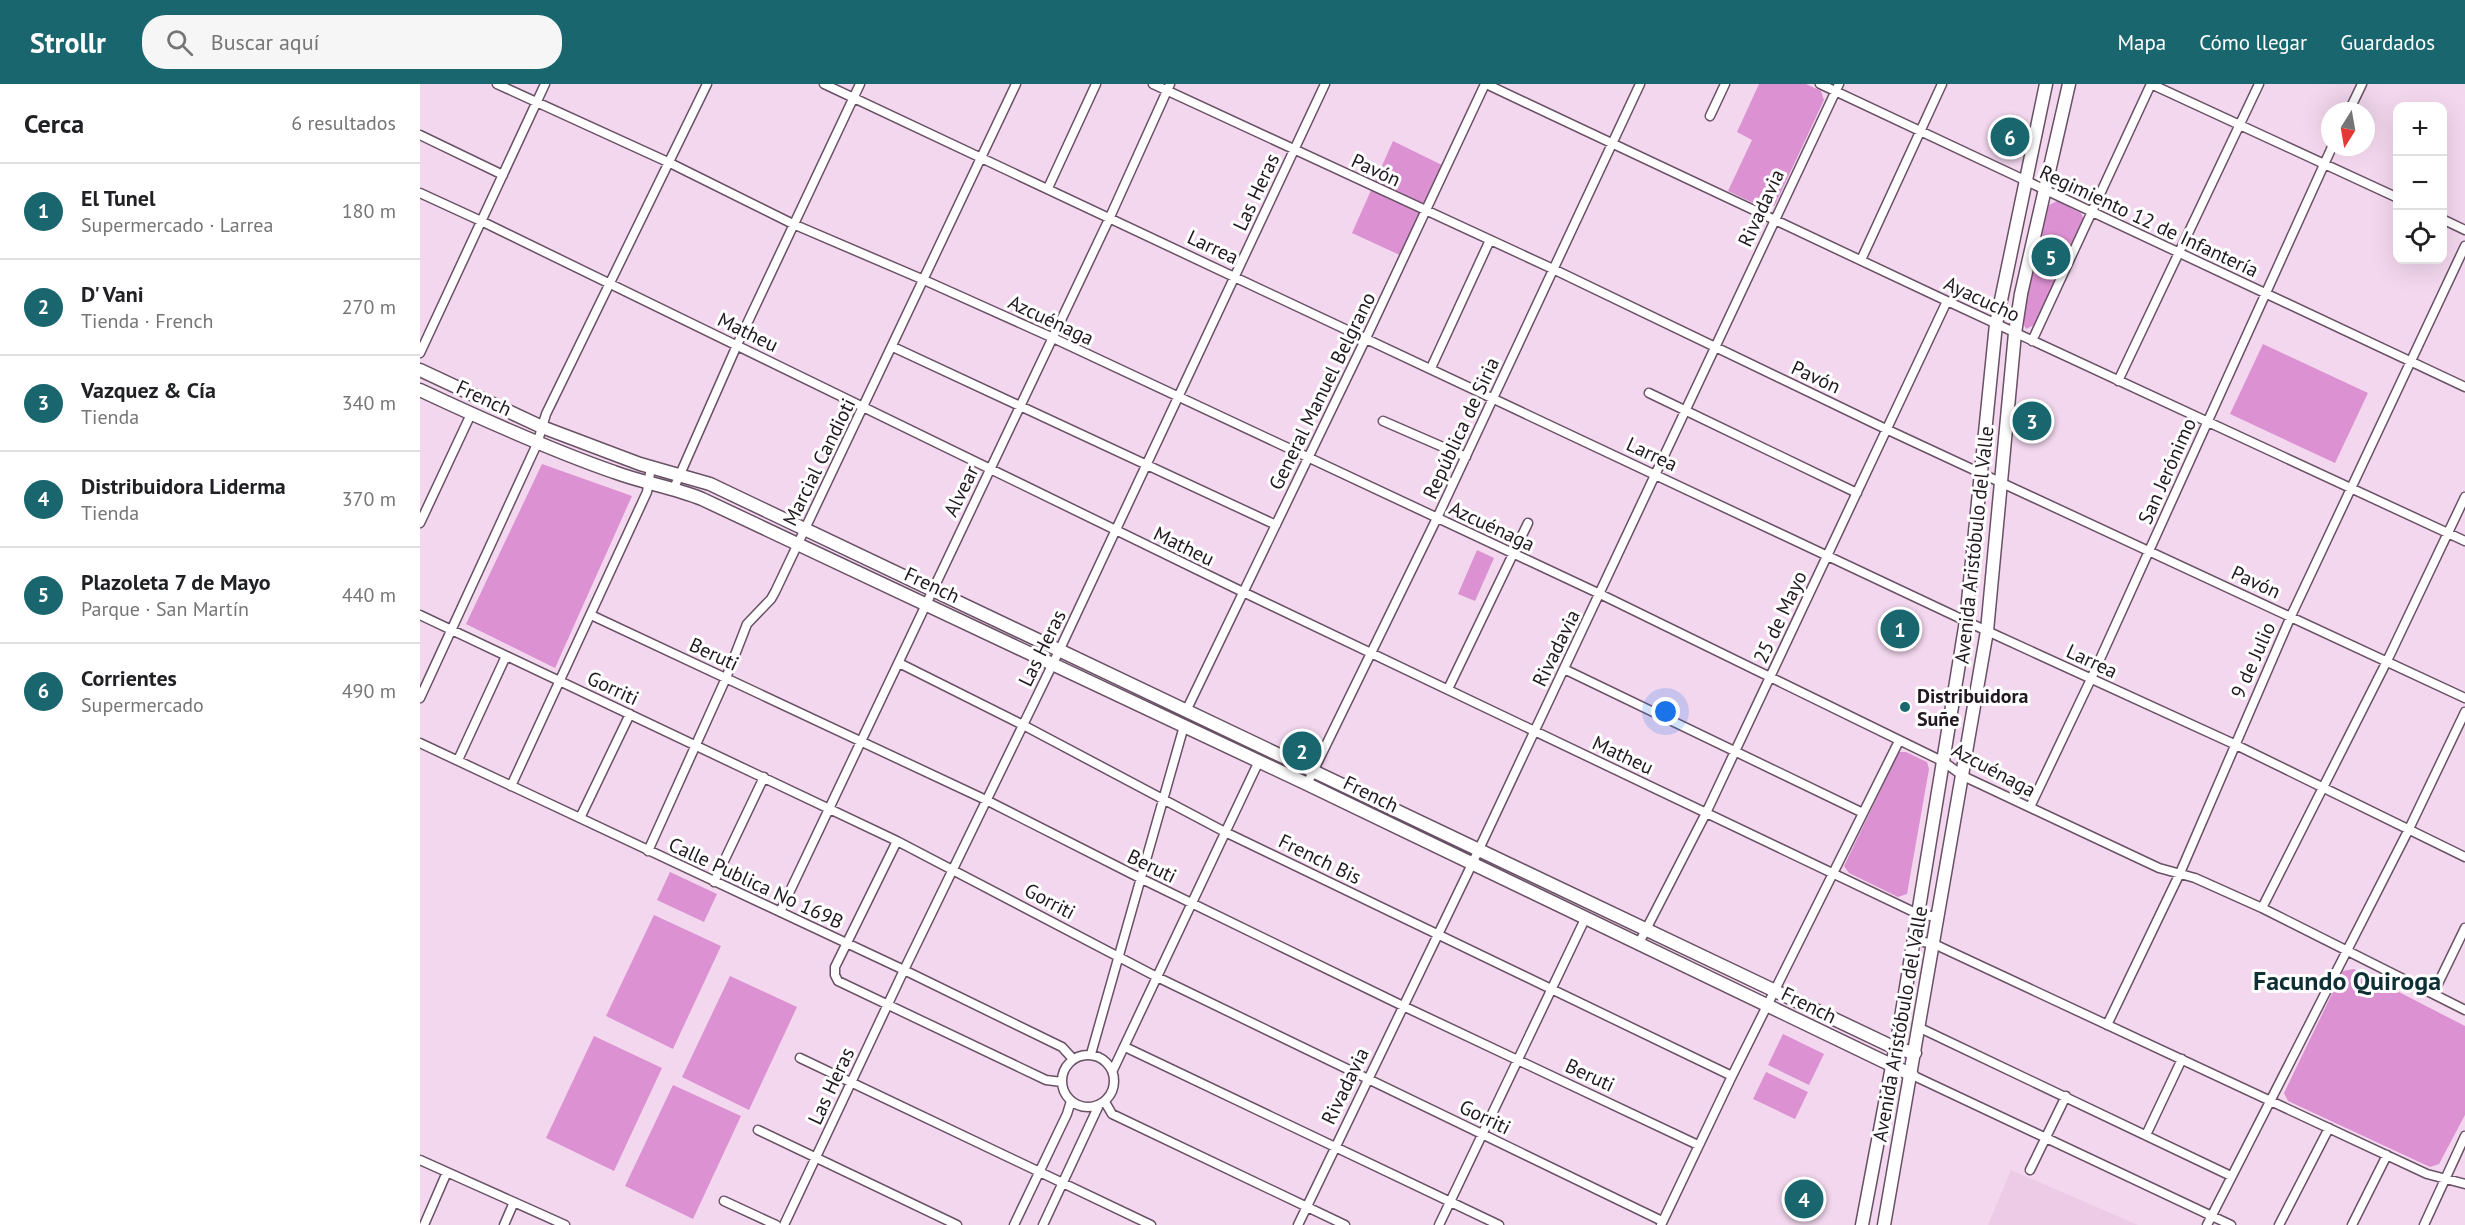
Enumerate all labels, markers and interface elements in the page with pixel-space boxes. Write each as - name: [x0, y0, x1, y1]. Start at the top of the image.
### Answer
- search box: [142, 15, 562, 69]
- text: Strollr: [30, 24, 106, 61]
- icon: search: [163, 26, 196, 59]
- text: Buscar aquí: [211, 28, 319, 56]
- text: Mapa: [2117, 29, 2166, 56]
- text: Cómo llegar: [2199, 29, 2307, 56]
- text: Guardados: [2340, 29, 2435, 56]
- north arrow: [2321, 102, 2375, 156]
- map controls: [2393, 102, 2447, 264]
- button: +: [2393, 102, 2447, 156]
- text: Cerca: [24, 107, 84, 140]
- text: 6 resultados: [291, 110, 396, 136]
- pin: 6: [1990, 115, 2030, 160]
- street label: Pavón: [1347, 147, 1405, 193]
- street label: Las Heras: [1227, 149, 1285, 235]
- button: −: [2393, 156, 2447, 210]
- street label: Regimiento 12 de Infantería: [2035, 159, 2263, 283]
- street label: Rivadavia: [1732, 165, 1790, 251]
- text: El Tunel: [81, 184, 155, 212]
- text: 1: [38, 198, 49, 224]
- text: 180 m: [342, 198, 396, 224]
- button: locate: [2393, 210, 2447, 264]
- text: Supermercado · Larrea: [81, 212, 273, 238]
- street label: Larrea: [1183, 224, 1243, 270]
- pin: 5: [2032, 234, 2070, 279]
- street label: Ayacucho: [1940, 270, 2024, 328]
- text: D' Vani: [81, 280, 144, 308]
- street label: General Manuel Belgrano: [1263, 288, 1381, 494]
- street label: Azcuénaga: [1004, 289, 1098, 351]
- text: 2: [38, 294, 49, 320]
- text: 270 m: [342, 294, 396, 320]
- street label: Matheu: [713, 306, 783, 358]
- text: Tienda · French: [81, 308, 213, 334]
- street label: República de Siria: [1417, 353, 1505, 503]
- street label: Pavón: [1787, 354, 1845, 400]
- street label: French: [452, 374, 516, 422]
- text: Vazquez & Cía: [81, 376, 216, 404]
- text: 3: [38, 390, 49, 416]
- text: 340 m: [342, 390, 396, 416]
- street label: Marcial Candioti: [777, 394, 861, 530]
- pin: 3: [2012, 398, 2052, 444]
- text: Tienda: [81, 404, 139, 430]
- street label: San Jerónimo: [2132, 414, 2202, 528]
- street label: Avenida Aristóbulo del Valle: [1949, 425, 1999, 665]
- street label: Larrea: [1622, 431, 1682, 477]
- street label: Alvear: [938, 461, 985, 521]
- text: Distribuidora Liderma: [81, 472, 286, 500]
- text: 4: [38, 486, 49, 512]
- text: 370 m: [342, 486, 396, 512]
- street label: Azcuénaga: [1445, 495, 1539, 557]
- text: Tienda: [81, 500, 139, 526]
- street label: Matheu: [1149, 520, 1219, 572]
- street label: Pavón: [2227, 559, 2285, 605]
- street label: French: [900, 561, 964, 609]
- street label: 25 de Mayo: [1747, 567, 1813, 667]
- text: Plazoleta 7 de Mayo: [81, 568, 271, 596]
- text: 5: [38, 582, 49, 608]
- text: 440 m: [342, 582, 396, 608]
- text: Parque · San Martín: [81, 596, 249, 622]
- street label: Las Heras: [1012, 605, 1072, 691]
- street label: Rivadavia: [1526, 605, 1586, 691]
- pin: 1: [1880, 606, 1920, 652]
- street label: 9 de Julio: [2225, 618, 2281, 702]
- street label: Beruti: [685, 631, 743, 677]
- street label: Larrea: [2062, 638, 2122, 684]
- text: Corrientes: [81, 664, 177, 692]
- street label: Gorriti: [583, 665, 643, 711]
- text: 6: [38, 678, 49, 704]
- text: 490 m: [342, 678, 396, 704]
- place label: Distribuidora Suñe: [1917, 683, 2029, 732]
- text: Supermercado: [81, 692, 204, 718]
- your location: [1651, 697, 1680, 726]
- marker: Distribuidora Suñe: [1898, 700, 1912, 714]
- pin: 2: [1282, 728, 1322, 774]
- street label: Matheu: [1588, 730, 1658, 780]
- street label: Azcuénaga: [1948, 737, 2040, 803]
- street label: French: [1339, 770, 1403, 818]
- street label: French Bis: [1274, 828, 1366, 890]
- street label: Calle Publica No 169B: [665, 831, 847, 935]
- street label: Beruti: [1123, 843, 1181, 889]
- street label: Gorriti: [1020, 877, 1080, 925]
- street label: Avenida Aristóbulo del Valle: [1866, 904, 1934, 1144]
- district label: Facundo Quiroga: [2253, 964, 2441, 997]
- street label: French: [1777, 981, 1841, 1029]
- street label: Las Heras: [802, 1043, 860, 1129]
- street label: Rivadavia: [1315, 1043, 1375, 1129]
- street label: Beruti: [1561, 1052, 1619, 1098]
- street label: Gorriti: [1455, 1093, 1515, 1141]
- pin: 4: [1784, 1176, 1824, 1222]

